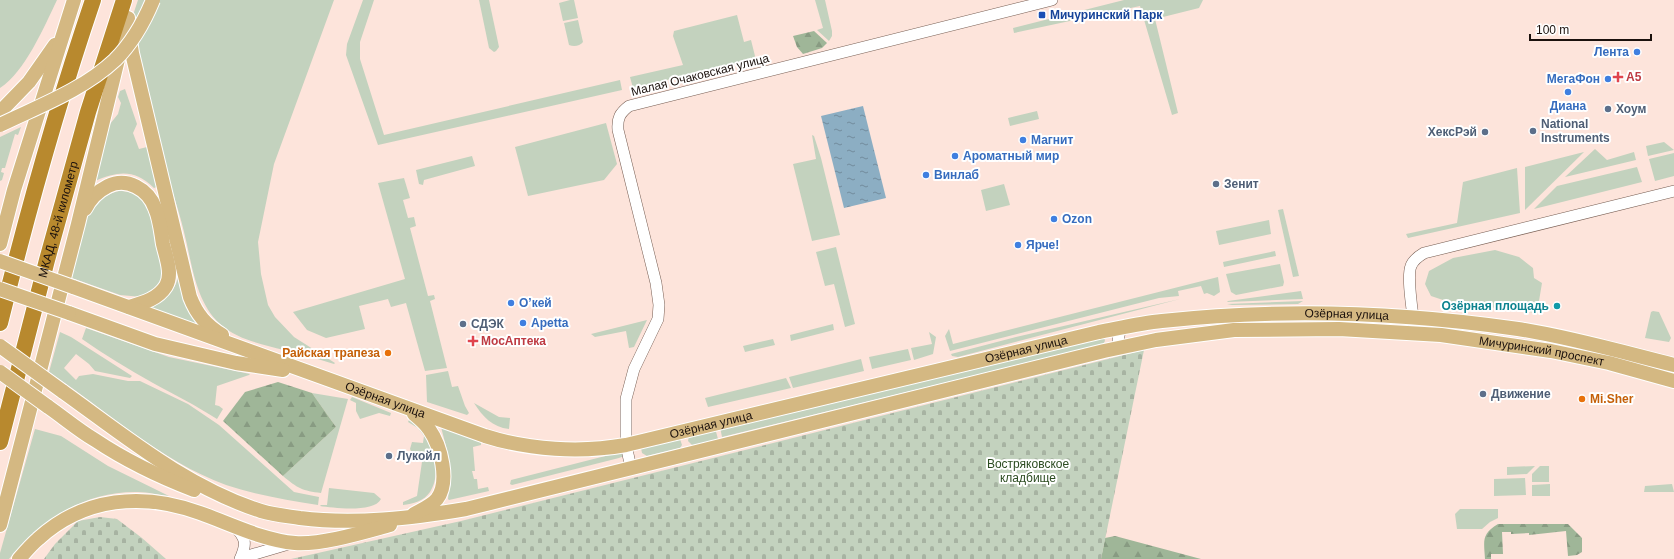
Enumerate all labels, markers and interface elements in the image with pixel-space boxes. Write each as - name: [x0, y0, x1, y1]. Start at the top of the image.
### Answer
- place label: Мичуринский Парк: [1050, 8, 1163, 22]
- marker: Мичуринский Парк: [1037, 10, 1047, 20]
- scale bar: [1530, 16, 1651, 42]
- text: 100 m: [1536, 23, 1569, 37]
- place label: Лента: [1594, 45, 1629, 59]
- marker: Лента: [1632, 47, 1642, 57]
- street label: Малая Очаковская улица: [629, 51, 771, 99]
- place label: А5: [1626, 70, 1642, 84]
- place label: МегаФон: [1547, 72, 1600, 86]
- marker: А5: [1613, 72, 1623, 82]
- marker: МегаФон: [1603, 74, 1613, 84]
- marker: Диана: [1563, 87, 1573, 97]
- place label: Диана: [1550, 99, 1587, 113]
- place label: Хоум: [1616, 102, 1647, 116]
- marker: Хоум: [1603, 104, 1613, 114]
- place label: National Instruments: [1541, 117, 1610, 145]
- place label: ХексРэй: [1428, 125, 1477, 139]
- marker: National Instruments: [1528, 126, 1538, 136]
- marker: ХексРэй: [1480, 127, 1490, 137]
- place label: Магнит: [1031, 133, 1073, 147]
- marker: Магнит: [1018, 135, 1028, 145]
- place label: Ароматный мир: [963, 149, 1059, 163]
- marker: Ароматный мир: [950, 151, 960, 161]
- street label: МКАД, 48-й километр: [36, 159, 81, 279]
- place label: Винлаб: [934, 168, 979, 182]
- marker: Винлаб: [921, 170, 931, 180]
- place label: Зенит: [1224, 177, 1259, 191]
- marker: Зенит: [1211, 179, 1221, 189]
- place label: Ozon: [1062, 212, 1092, 226]
- marker: Ozon: [1049, 214, 1059, 224]
- place label: Ярче!: [1026, 238, 1059, 252]
- marker: Ярче!: [1013, 240, 1023, 250]
- place label: О’кей: [519, 296, 552, 310]
- marker: О’кей: [506, 298, 516, 308]
- place label: Озёрная площадь: [1441, 299, 1549, 313]
- marker: Озёрная площадь: [1552, 301, 1562, 311]
- street label: Озёрная улица: [1305, 306, 1390, 323]
- place label: Apetta: [531, 316, 569, 330]
- place label: СДЭК: [471, 317, 505, 331]
- marker: Apetta: [518, 318, 528, 328]
- marker: СДЭК: [458, 319, 468, 329]
- street label: Озёрная улица: [983, 333, 1069, 366]
- place label: МосАптека: [481, 334, 546, 348]
- street label: Мичуринский проспект: [1478, 334, 1606, 369]
- marker: МосАптека: [468, 336, 478, 346]
- place label: Райская трапеза: [282, 346, 380, 360]
- marker: Райская трапеза: [383, 348, 393, 358]
- street label: Озёрная улица: [343, 379, 428, 421]
- place label: Движение: [1491, 387, 1551, 401]
- marker: Движение: [1478, 389, 1488, 399]
- place label: Mi.Sher: [1590, 392, 1634, 406]
- marker: Mi.Sher: [1577, 394, 1587, 404]
- street label: Озёрная улица: [668, 408, 754, 441]
- place label: Лукойл: [397, 449, 440, 463]
- marker: Лукойл: [384, 451, 394, 461]
- park label: Востряковское кладбище: [987, 457, 1069, 485]

